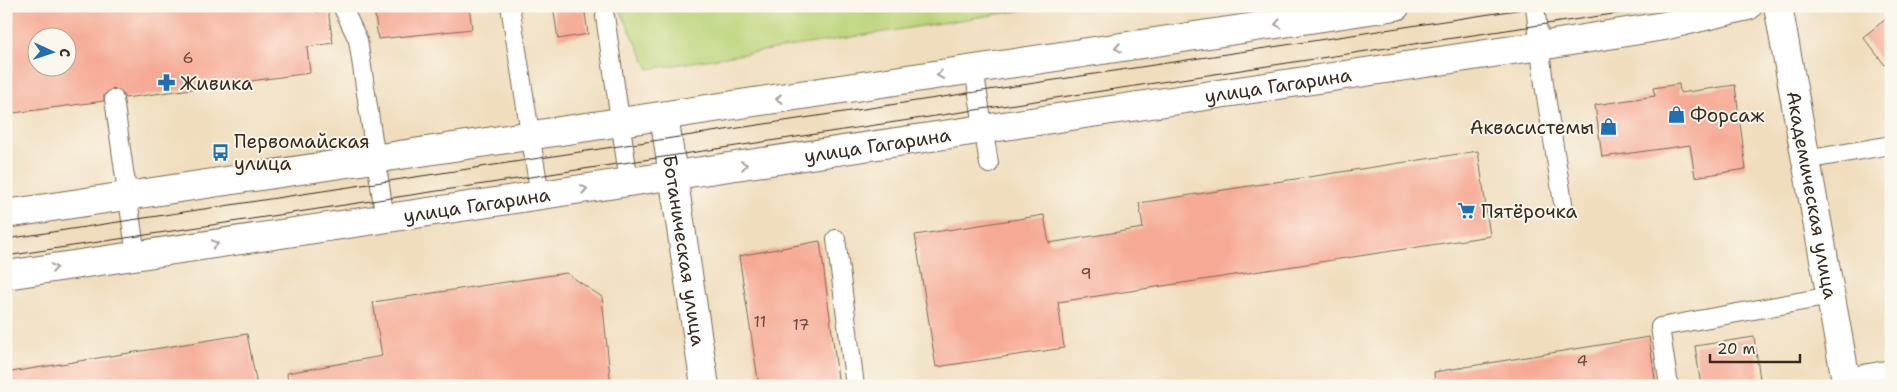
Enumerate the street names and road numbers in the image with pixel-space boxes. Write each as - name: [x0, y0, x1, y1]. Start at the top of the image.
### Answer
- street label: улица Гагарина: [1203, 62, 1353, 108]
- street label: Академическая улица: [1781, 89, 1843, 301]
- street label: улица Гагарина: [802, 122, 953, 168]
- street label: Ботаническая улица: [658, 153, 711, 348]
- street label: улица Гагарина: [402, 181, 552, 228]

